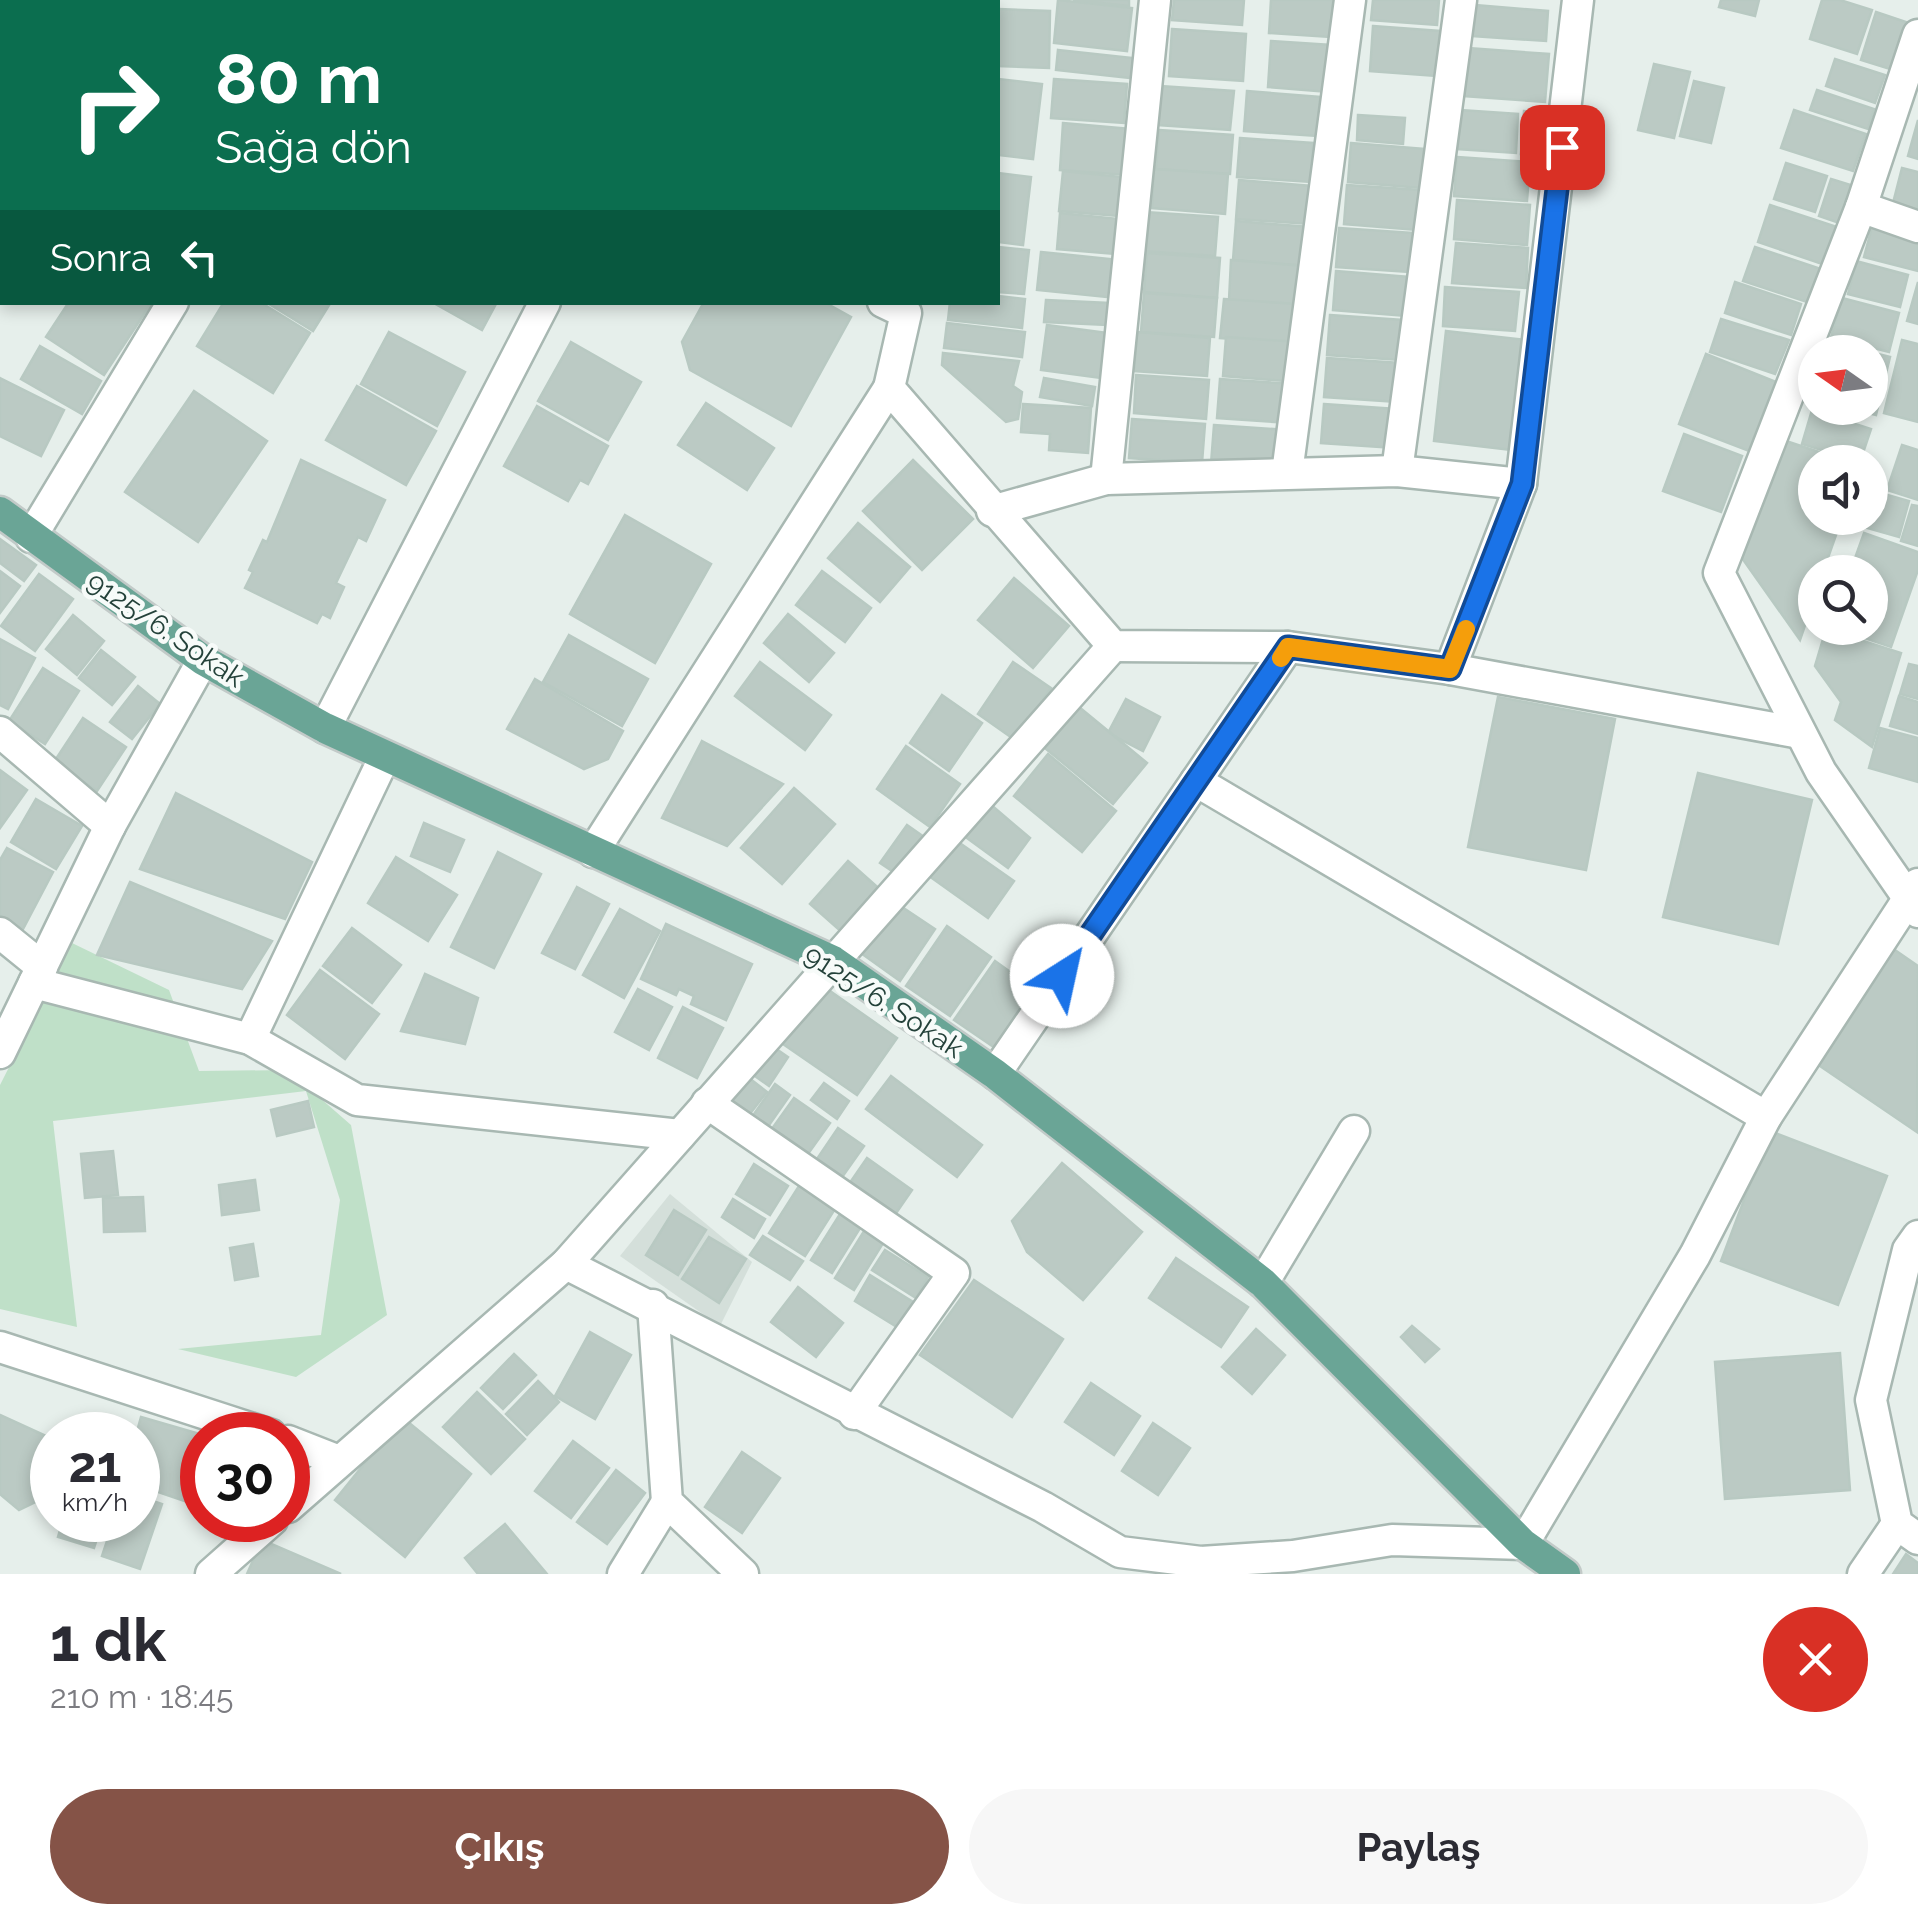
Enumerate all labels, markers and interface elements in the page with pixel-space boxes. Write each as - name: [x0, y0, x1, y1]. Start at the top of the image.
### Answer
- text: 80 m: [215, 37, 382, 119]
- icon: right: [50, 40, 180, 170]
- pin: [1520, 105, 1605, 190]
- icon: arrive: [1535, 120, 1590, 175]
- text: Sağa dön: [215, 121, 412, 174]
- icon: left: [172, 230, 227, 285]
- text: Sonra: [50, 235, 152, 280]
- north arrow: [1798, 335, 1888, 425]
- map controls: [1798, 335, 1888, 645]
- button: sound: [1798, 445, 1888, 535]
- button: search: [1798, 555, 1888, 645]
- street label: 9125/6. Sokak: [81, 565, 251, 694]
- position arrow: [1010, 924, 1114, 1028]
- street label: 9125/6. Sokak: [798, 938, 969, 1065]
- speed limit sign: 30: [180, 1412, 310, 1542]
- text: 21: [69, 1435, 121, 1494]
- text: km/h: [62, 1487, 128, 1517]
- text: 1 dk: [50, 1605, 166, 1675]
- button: close: [1763, 1607, 1868, 1712]
- text: 210 m · 18:45: [50, 1678, 234, 1715]
- button: Çıkış: [50, 1789, 949, 1904]
- button: Paylaş: [969, 1789, 1868, 1904]

